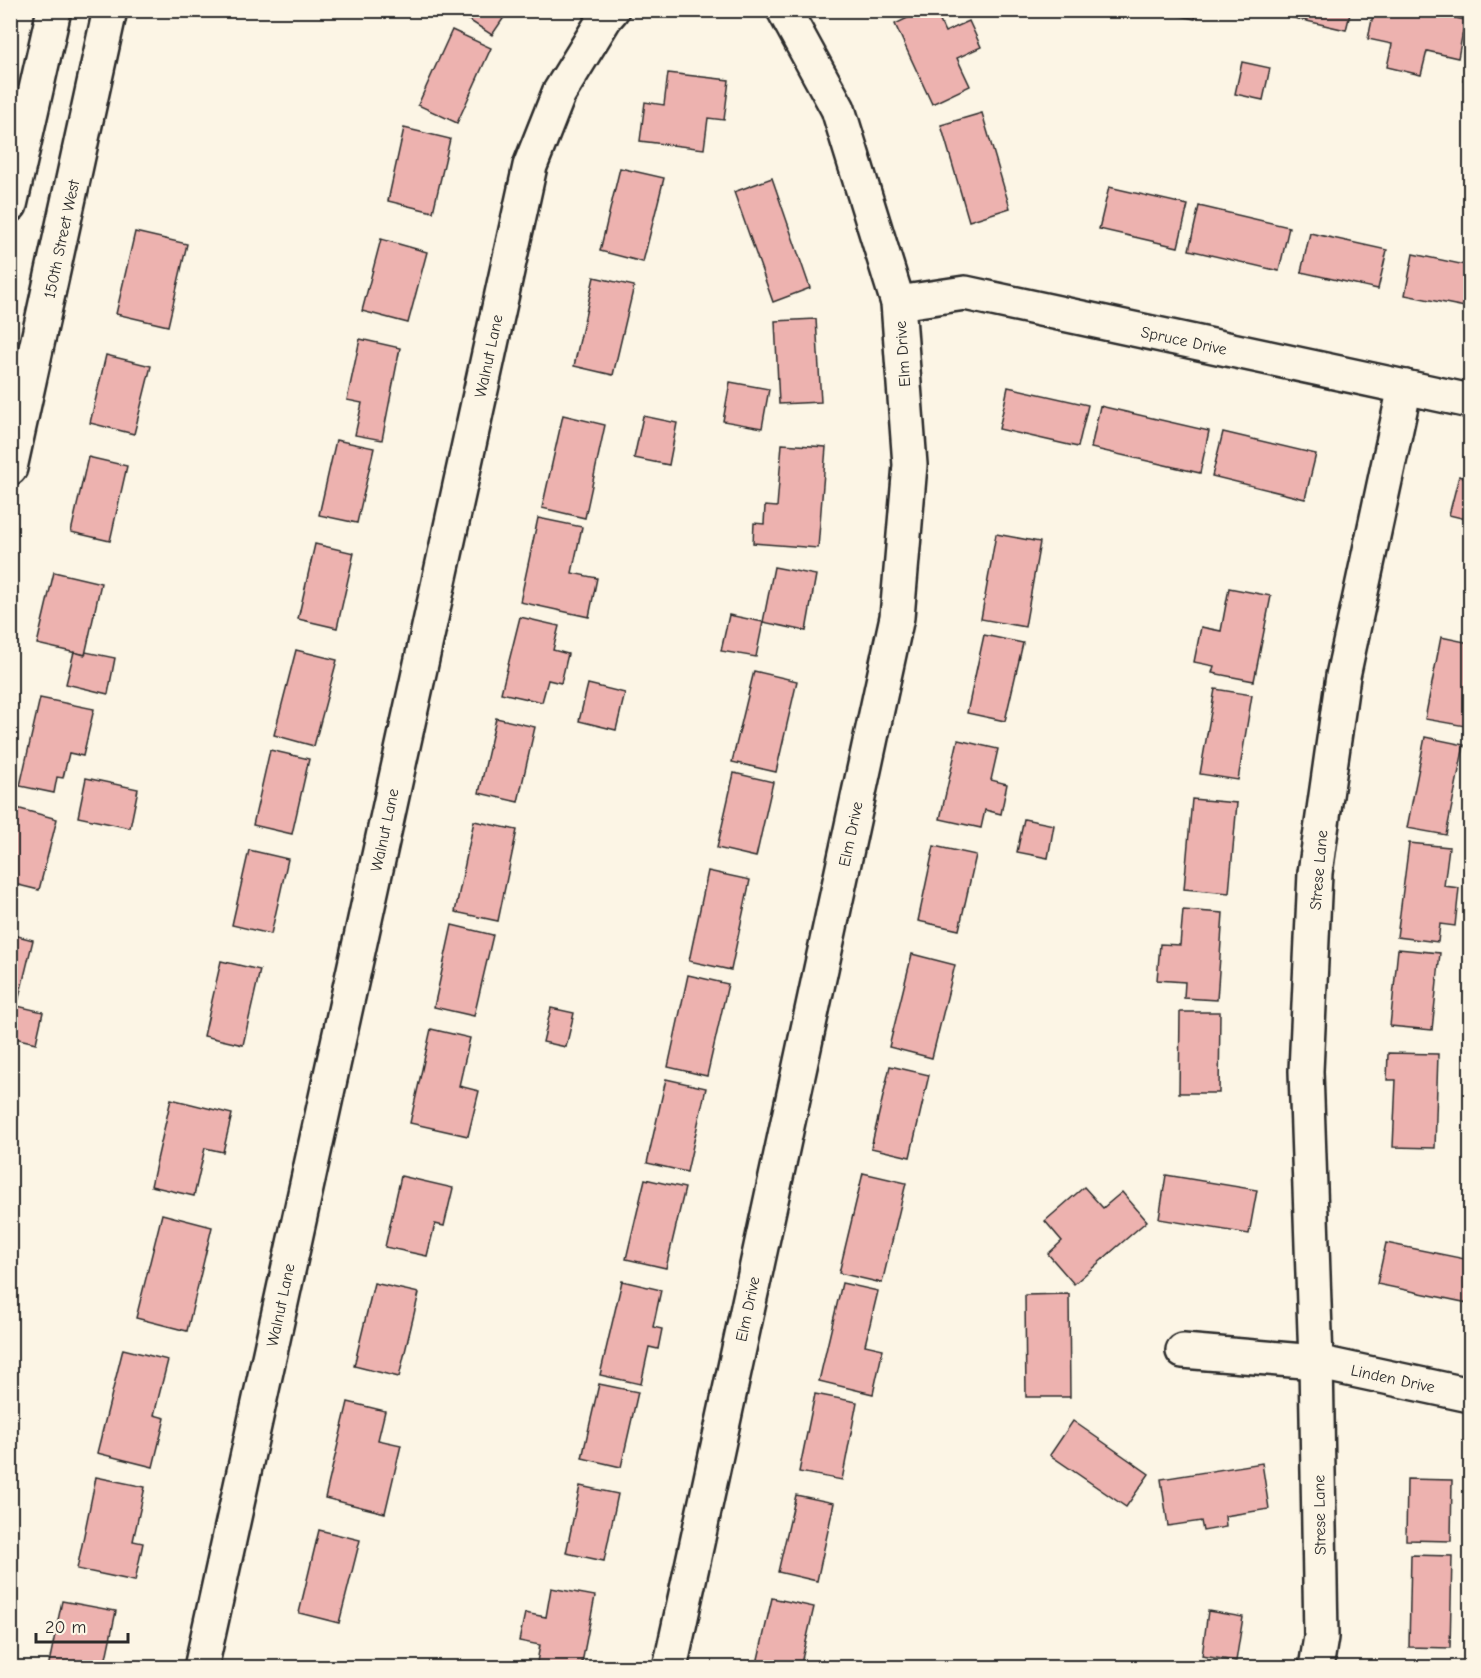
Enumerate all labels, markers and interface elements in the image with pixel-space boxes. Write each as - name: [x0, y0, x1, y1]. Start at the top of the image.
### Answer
- street label: 150th Street West: [41, 178, 83, 300]
- street label: Walnut Lane: [471, 313, 507, 399]
- street label: Elm Drive: [892, 320, 914, 388]
- street label: Spruce Drive: [1139, 323, 1228, 359]
- street label: Walnut Lane: [367, 787, 403, 873]
- street label: Elm Drive: [835, 800, 867, 868]
- street label: Strese Lane: [1307, 829, 1331, 911]
- street label: Walnut Lane: [263, 1262, 299, 1348]
- street label: Elm Drive: [732, 1275, 764, 1343]
- street label: Linden Drive: [1349, 1361, 1437, 1397]
- street label: Strese Lane: [1310, 1475, 1330, 1555]
- scale bar: [36, 1606, 128, 1644]
- text: 20 m: [45, 1617, 86, 1638]

